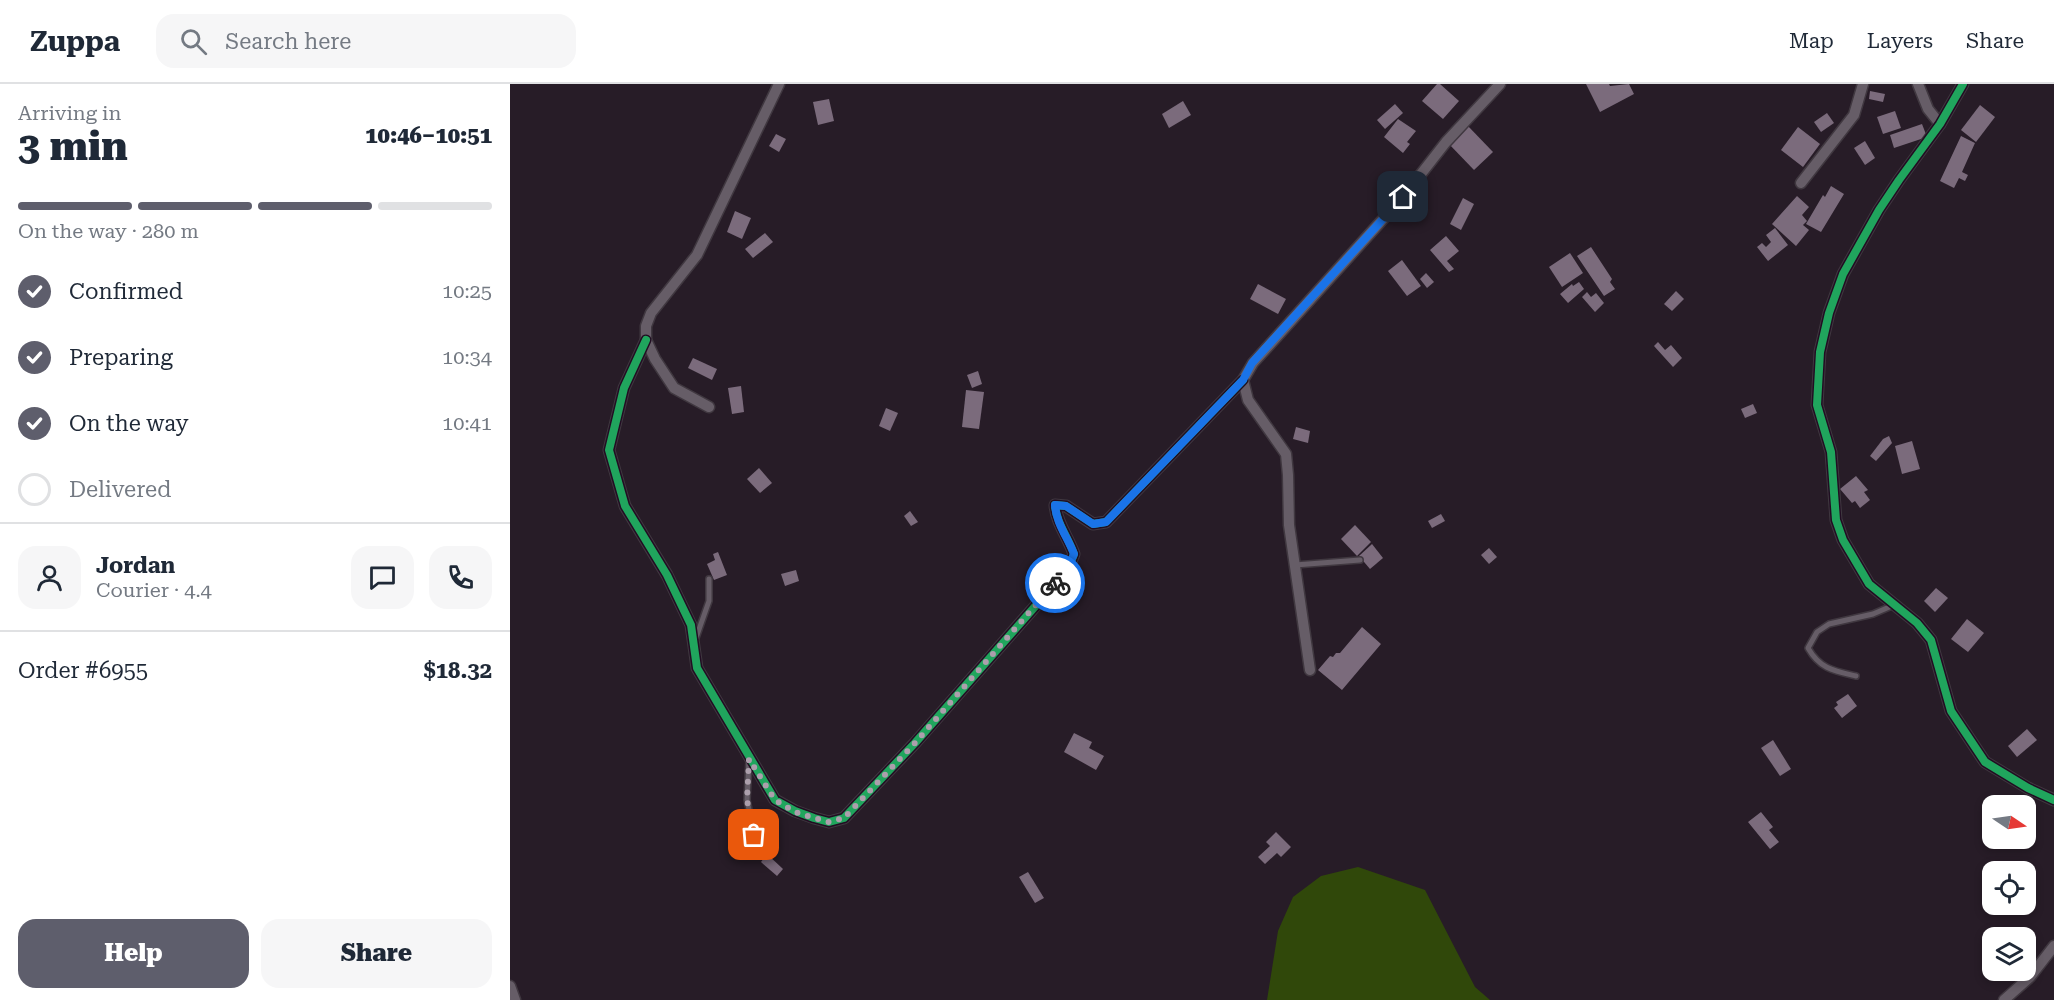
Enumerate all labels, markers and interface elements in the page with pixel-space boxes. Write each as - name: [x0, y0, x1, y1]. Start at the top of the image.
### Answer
- search box: [156, 14, 576, 68]
- text: Zuppa: [30, 25, 120, 58]
- icon: search: [177, 25, 210, 58]
- text: Search here: [225, 29, 351, 54]
- text: Map: [1789, 29, 1834, 53]
- text: Layers: [1867, 29, 1933, 53]
- text: Share: [1966, 29, 2024, 53]
- text: Arriving in: [18, 101, 121, 125]
- text: 10:46–10:51: [365, 123, 492, 148]
- text: 3 min: [18, 124, 128, 170]
- pin: [1377, 171, 1428, 222]
- icon: home: [1386, 180, 1419, 213]
- text: On the way · 280 m: [18, 219, 199, 243]
- icon: check: [18, 275, 51, 308]
- text: Confirmed: [69, 279, 183, 304]
- text: 10:25: [442, 279, 492, 303]
- icon: check: [18, 341, 51, 374]
- text: Preparing: [69, 345, 173, 370]
- text: 10:34: [442, 345, 492, 369]
- icon: check: [18, 407, 51, 440]
- text: On the way: [69, 411, 189, 436]
- text: 10:41: [442, 411, 492, 435]
- text: Delivered: [69, 477, 171, 502]
- button: person: [18, 546, 81, 609]
- button: chat: [351, 546, 414, 609]
- button: phone: [429, 546, 492, 609]
- text: Jordan: [96, 553, 175, 578]
- courier: [1025, 553, 1085, 613]
- icon: bike: [1039, 567, 1072, 600]
- text: Courier · 4.4: [96, 578, 212, 602]
- text: Order #6955: [18, 658, 148, 683]
- text: $18.32: [423, 658, 492, 683]
- north arrow: [1982, 795, 2036, 849]
- map controls: [1982, 795, 2036, 981]
- pin: [728, 809, 779, 860]
- icon: bag: [737, 818, 770, 851]
- button: locate: [1982, 861, 2036, 915]
- button: Help: [18, 919, 249, 988]
- button: Share: [261, 919, 492, 988]
- button: layers: [1982, 927, 2036, 981]

